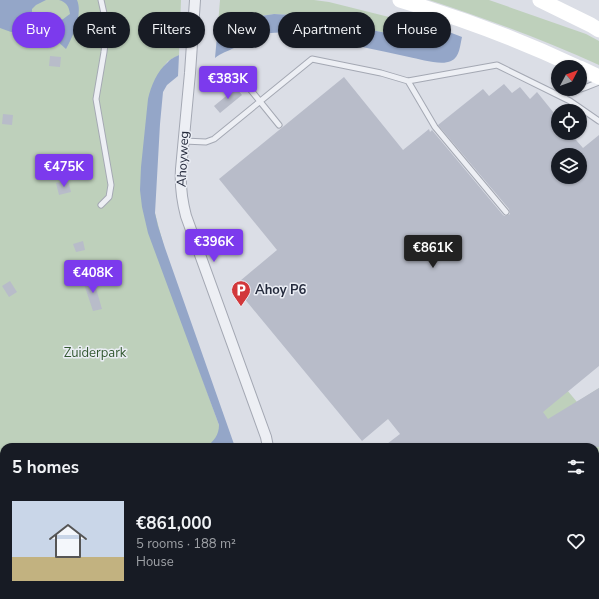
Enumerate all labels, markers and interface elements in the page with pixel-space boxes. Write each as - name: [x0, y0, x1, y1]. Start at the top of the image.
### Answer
- chip: Buy: [12, 12, 65, 48]
- chip: Rent: [73, 12, 130, 48]
- chip: Filters: [138, 12, 205, 48]
- chip: New: [213, 12, 270, 48]
- chip: Apartment: [278, 12, 375, 48]
- chip: House: [383, 12, 451, 48]
- north arrow: [551, 60, 587, 96]
- map controls: [551, 60, 587, 184]
- pin: €383K: [200, 66, 256, 100]
- text: €383K: [208, 70, 248, 88]
- button: locate: [551, 104, 587, 140]
- street label: Ahoyweg: [173, 130, 193, 188]
- button: layers: [551, 148, 587, 184]
- pin: €475K: [36, 154, 92, 188]
- text: €475K: [44, 158, 84, 176]
- pin: €396K: [186, 229, 242, 263]
- text: €396K: [194, 233, 234, 251]
- pin: €861K: [405, 235, 461, 269]
- text: €861K: [413, 239, 453, 257]
- pin: €408K: [65, 260, 121, 294]
- text: €408K: [73, 264, 113, 282]
- parking icon: Ahoy P6: [230, 279, 252, 307]
- place label: Ahoy P6: [255, 281, 306, 299]
- park label: Zuiderpark: [64, 344, 127, 362]
- text: 5 homes: [12, 456, 79, 479]
- icon: filters: [565, 456, 587, 478]
- text: €861,000: [136, 512, 212, 535]
- icon: home: [44, 517, 92, 565]
- icon: heart: [565, 530, 587, 552]
- text: 5 rooms · 188 m²: [136, 535, 236, 553]
- text: House: [136, 553, 174, 571]

